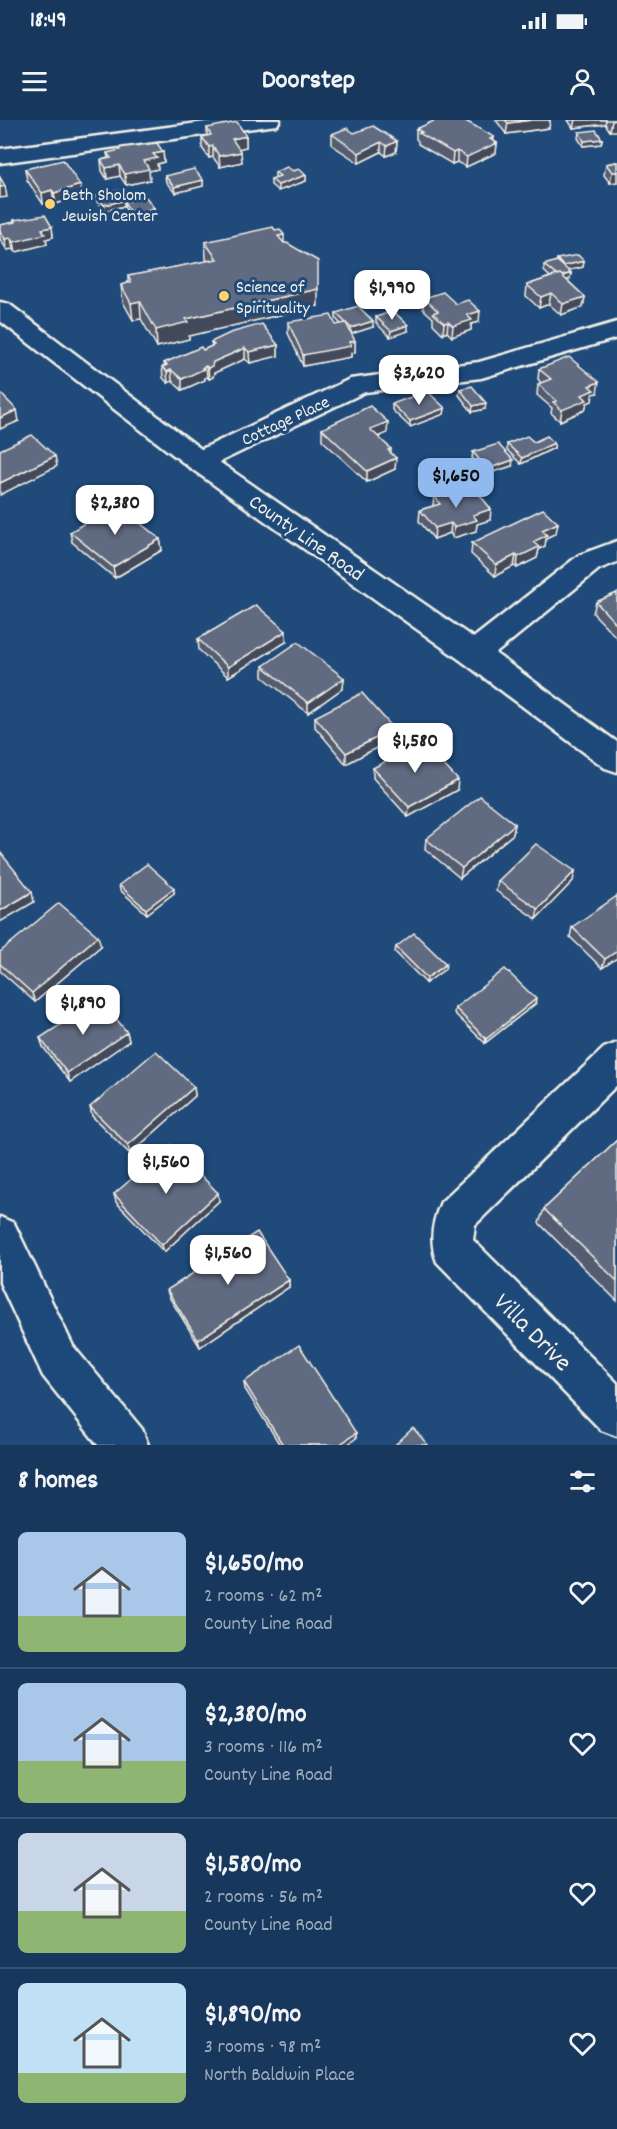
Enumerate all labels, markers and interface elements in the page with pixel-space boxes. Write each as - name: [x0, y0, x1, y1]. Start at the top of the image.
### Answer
- text: 18:49: [30, 6, 67, 37]
- text: Doorstep: [262, 62, 355, 101]
- icon: menu: [18, 65, 51, 98]
- icon: person: [566, 65, 599, 98]
- place label: Beth Sholom Jewish Center: [62, 184, 158, 230]
- marker: Beth Sholom Jewish Center: [43, 197, 57, 211]
- pin: $1,990: [343, 270, 441, 321]
- text: $1,990: [368, 275, 416, 303]
- place label: Science of Spirituality: [236, 276, 311, 322]
- marker: Science of Spirituality: [217, 289, 231, 303]
- pin: $3,620: [370, 355, 468, 406]
- text: $3,620: [393, 360, 445, 388]
- street label: Cottage Place: [238, 391, 334, 454]
- pin: $1,650: [407, 458, 505, 509]
- text: $1,650: [432, 463, 480, 491]
- pin: $2,380: [66, 485, 164, 536]
- street label: County Line Road: [241, 488, 369, 590]
- text: $2,380: [90, 490, 140, 518]
- pin: $1,580: [366, 723, 464, 774]
- text: $1,580: [392, 728, 438, 756]
- pin: $1,890: [34, 985, 132, 1036]
- text: $1,890: [60, 990, 106, 1018]
- pin: $1,560: [117, 1144, 215, 1195]
- text: $1,560: [142, 1149, 190, 1177]
- pin: $1,560: [179, 1235, 277, 1286]
- text: $1,560: [204, 1240, 252, 1268]
- street label: Villa Drive: [484, 1286, 579, 1381]
- text: 8 homes: [18, 1463, 98, 1500]
- icon: filters: [566, 1465, 599, 1498]
- text: $1,650/mo: [204, 1546, 304, 1583]
- icon: home: [66, 1556, 138, 1628]
- icon: heart: [566, 1576, 599, 1609]
- text: 2 rooms · 62 m²: [204, 1583, 323, 1611]
- text: County Line Road: [204, 1611, 333, 1639]
- text: $2,380/mo: [204, 1697, 306, 1734]
- icon: home: [66, 1707, 138, 1779]
- icon: heart: [566, 1727, 599, 1760]
- text: 3 rooms · 116 m²: [204, 1734, 323, 1762]
- text: County Line Road: [204, 1762, 333, 1790]
- text: $1,580/mo: [204, 1847, 301, 1884]
- icon: home: [66, 1857, 138, 1929]
- icon: heart: [566, 1877, 599, 1910]
- text: 2 rooms · 56 m²: [204, 1884, 323, 1912]
- text: County Line Road: [204, 1912, 333, 1940]
- text: $1,890/mo: [204, 1997, 301, 2034]
- icon: home: [66, 2007, 138, 2079]
- icon: heart: [566, 2027, 599, 2060]
- text: 3 rooms · 98 m²: [204, 2034, 321, 2062]
- text: North Baldwin Place: [204, 2062, 355, 2090]

